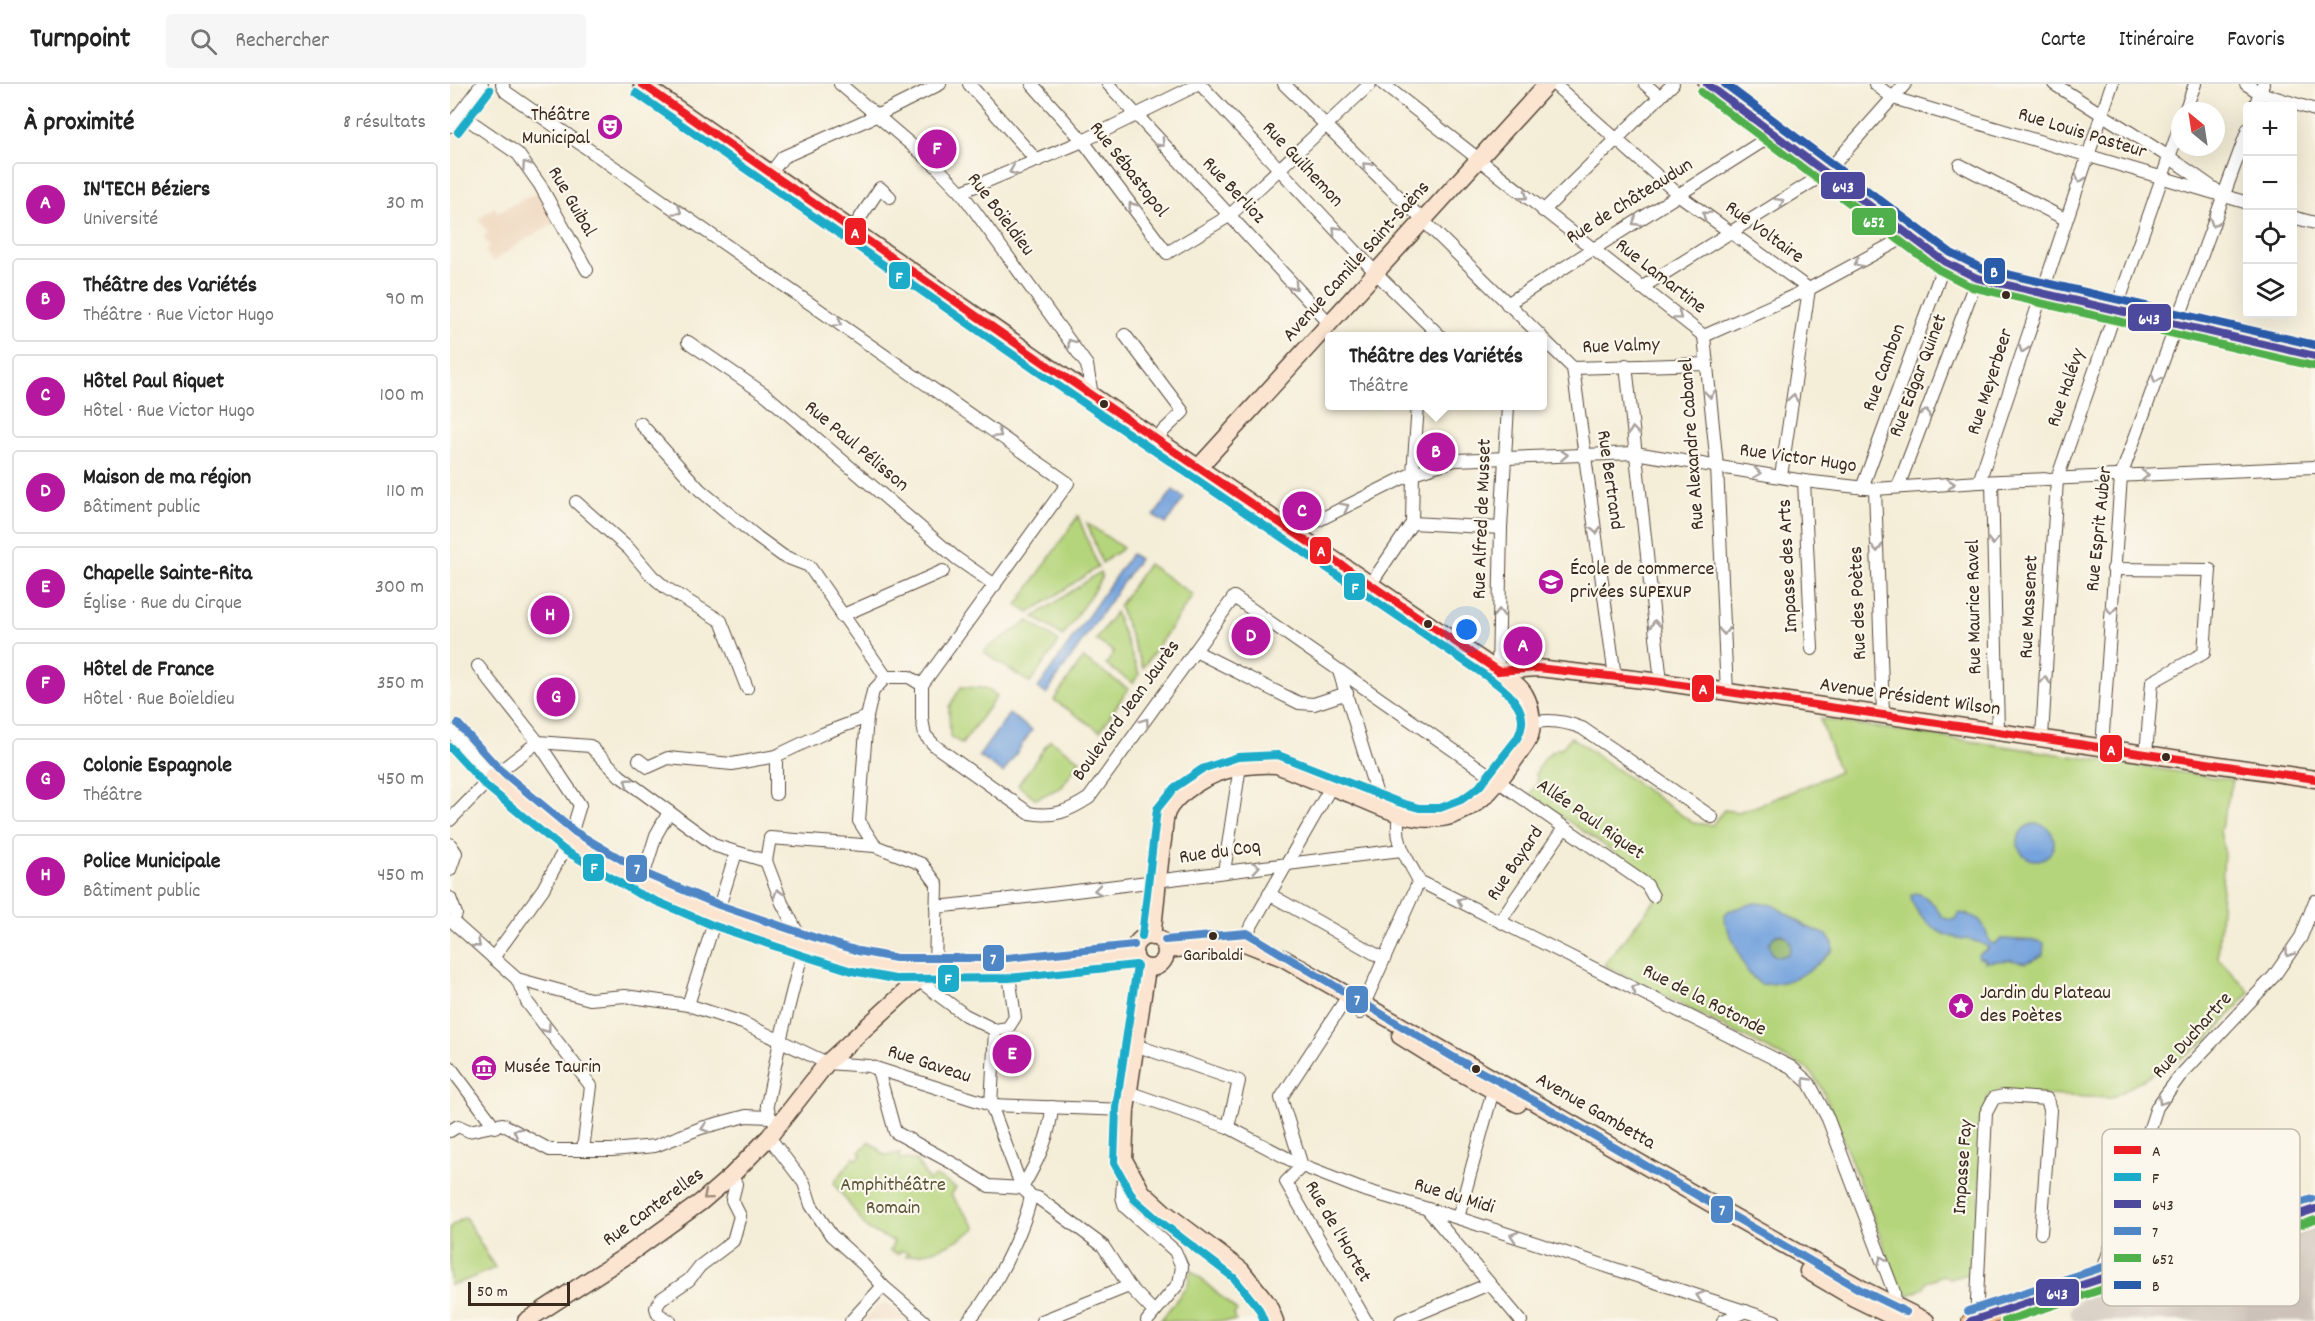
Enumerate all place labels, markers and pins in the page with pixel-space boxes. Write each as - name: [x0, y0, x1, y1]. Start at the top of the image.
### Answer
- place label: Théâtre Municipal: [522, 102, 590, 153]
- theatre icon: Théâtre Municipal: [595, 112, 625, 142]
- pin: F: [918, 126, 956, 172]
- unlabelled marker: [2000, 289, 2012, 301]
- unlabelled marker: [1098, 398, 1110, 410]
- pin: B: [1416, 430, 1456, 475]
- pin: C: [1282, 488, 1322, 534]
- place label: École de commerce privées SUPEXUP: [1570, 556, 1715, 607]
- school or university icon: École de commerce privées SUPEXUP: [1536, 567, 1566, 597]
- pin: H: [530, 592, 570, 638]
- pin: D: [1232, 614, 1270, 658]
- unlabelled marker: [1422, 618, 1434, 630]
- pin: A: [1504, 624, 1542, 668]
- pin: G: [536, 674, 576, 720]
- unlabelled marker: [2160, 751, 2172, 763]
- marker: Garibaldi: [1207, 930, 1219, 942]
- place label: Garibaldi: [1183, 944, 1243, 969]
- place label: Jardin du Plateau des Poètes: [1980, 980, 2111, 1031]
- place icon: Jardin du Plateau des Poètes: [1946, 991, 1976, 1021]
- pin: E: [992, 1032, 1032, 1076]
- museum icon: Musée Taurin: [469, 1053, 499, 1083]
- place label: Musée Taurin: [504, 1054, 601, 1082]
- unlabelled marker: [1470, 1063, 1482, 1075]

